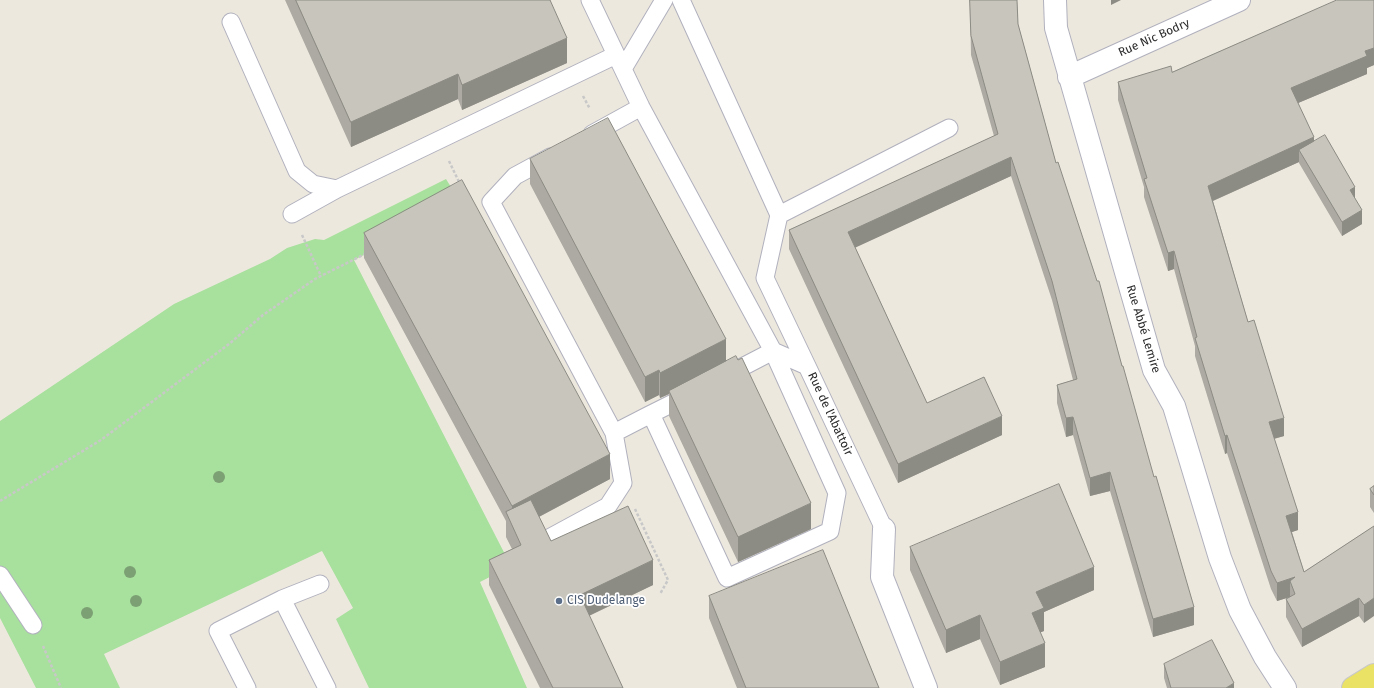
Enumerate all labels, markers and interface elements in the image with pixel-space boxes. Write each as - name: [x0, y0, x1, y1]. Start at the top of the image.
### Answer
- street label: Rue Nic Bodry: [1116, 16, 1192, 60]
- street label: Rue Abbé Lemire: [1123, 283, 1163, 375]
- street label: Rue de l'Abattoir: [804, 370, 856, 458]
- place label: CIS Dudelange: [567, 594, 645, 608]
- marker: CIS Dudelange: [554, 596, 564, 606]

